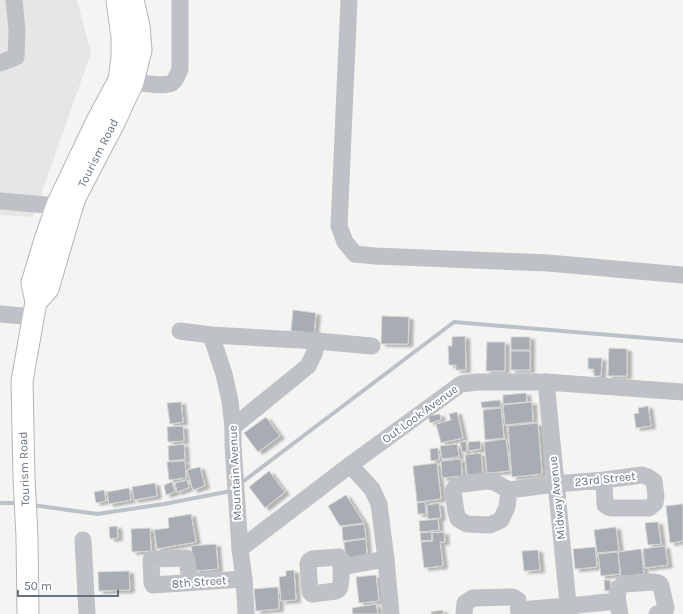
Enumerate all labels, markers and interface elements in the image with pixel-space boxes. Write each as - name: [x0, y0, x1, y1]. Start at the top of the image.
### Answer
- street label: Tourism Road: [75, 116, 121, 190]
- street label: Out Look Avenue: [379, 382, 461, 446]
- street label: Mountain Avenue: [226, 425, 244, 521]
- street label: Tourism Road: [16, 431, 32, 507]
- street label: Midway Avenue: [546, 455, 568, 541]
- street label: 23rd Street: [574, 469, 637, 489]
- scale bar: [18, 572, 118, 598]
- street label: 8th Street: [171, 573, 227, 591]
- text: 50 m: [24, 579, 52, 593]

